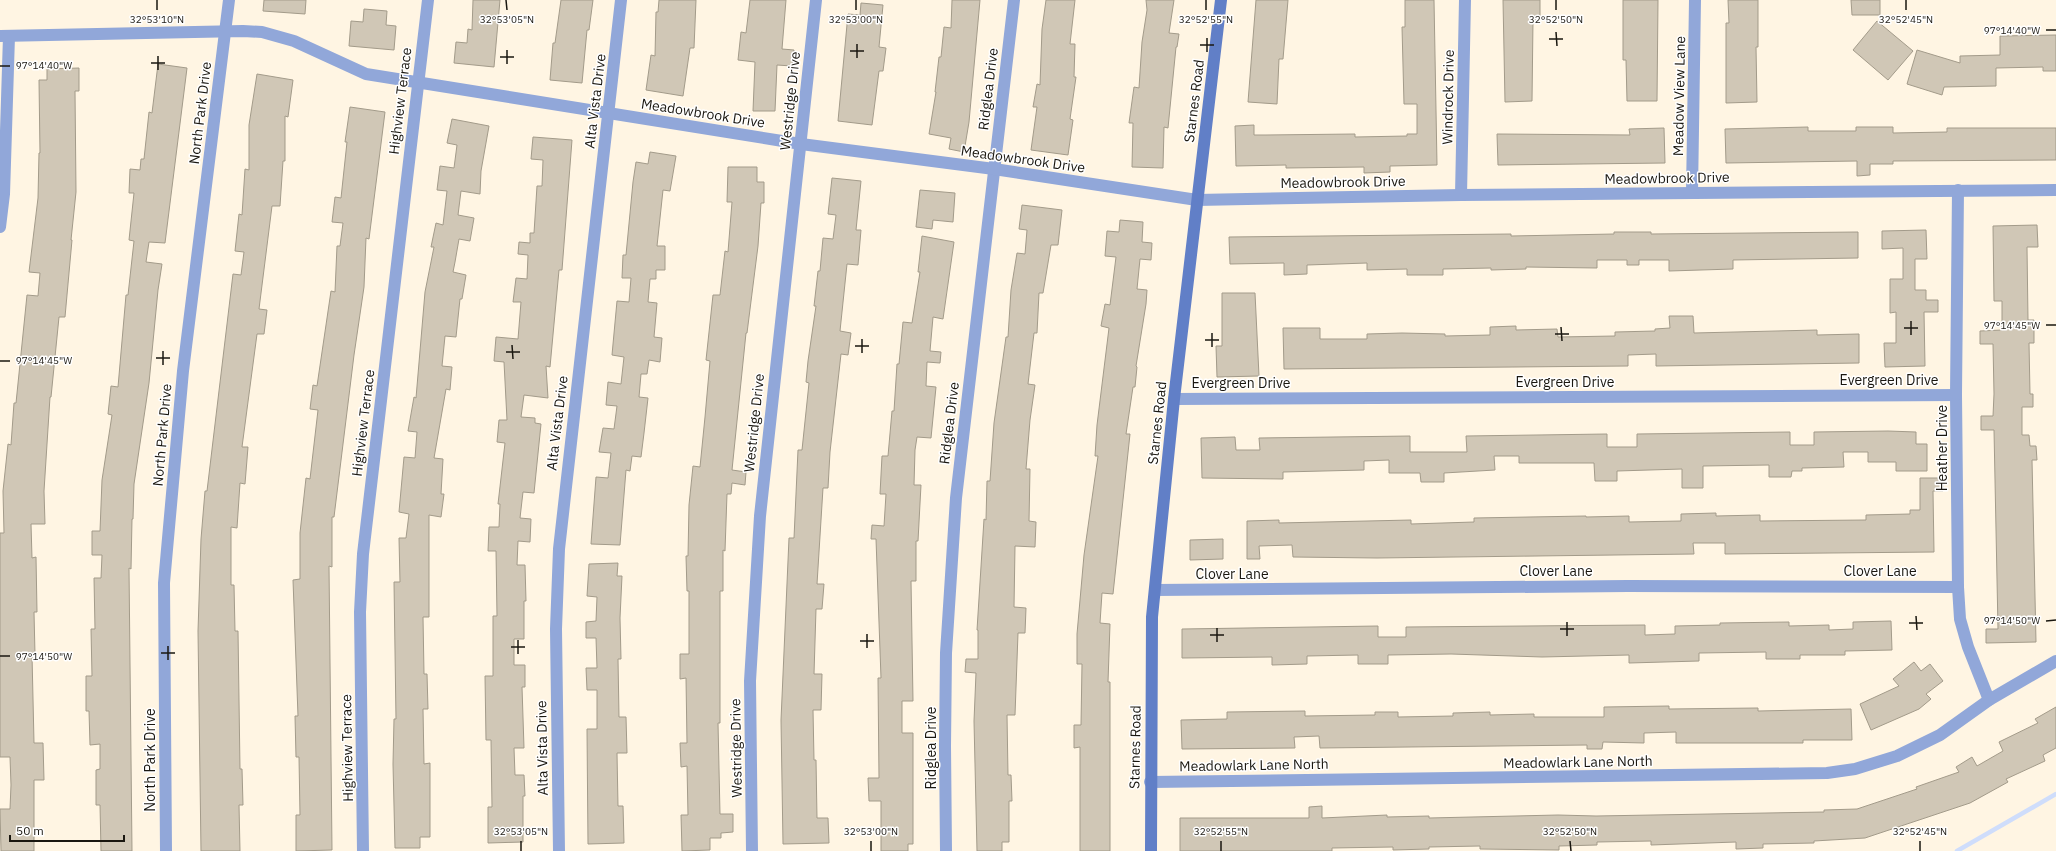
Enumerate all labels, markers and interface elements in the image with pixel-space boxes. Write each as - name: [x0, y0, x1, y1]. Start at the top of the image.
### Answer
- text: 32°53'10"N: [130, 13, 184, 26]
- text: 32°53'05"N: [480, 13, 534, 26]
- text: 32°53'00"N: [829, 13, 883, 26]
- text: 32°52'55"N: [1179, 13, 1233, 26]
- text: 32°52'50"N: [1529, 13, 1583, 26]
- text: 32°52'45"N: [1879, 13, 1933, 26]
- text: 97°14'40"W: [1984, 24, 2040, 37]
- street label: Meadow View Lane: [1669, 35, 1689, 156]
- street label: Highview Terrace: [384, 46, 416, 156]
- street label: Ridglea Drive: [974, 47, 1002, 131]
- street label: Windrock Drive: [1438, 49, 1458, 145]
- street label: Westridge Drive: [776, 50, 804, 151]
- street label: Alta Vista Drive: [580, 52, 610, 149]
- street label: Starnes Road: [1180, 58, 1208, 144]
- text: 97°14'40"W: [16, 59, 72, 72]
- street label: North Park Drive: [185, 60, 215, 165]
- street label: Meadowbrook Drive: [640, 94, 767, 132]
- street label: Meadowbrook Drive: [960, 141, 1087, 177]
- street label: Meadowbrook Drive: [1604, 168, 1730, 188]
- street label: Meadowbrook Drive: [1280, 172, 1406, 192]
- text: 97°14'45"W: [1984, 319, 2040, 332]
- text: 97°14'45"W: [16, 354, 72, 367]
- street label: Highview Terrace: [347, 368, 379, 478]
- street label: Evergreen Drive: [1839, 371, 1939, 389]
- street label: Westridge Drive: [740, 372, 768, 473]
- street label: Evergreen Drive: [1515, 373, 1615, 391]
- street label: Alta Vista Drive: [542, 374, 572, 471]
- street label: Evergreen Drive: [1191, 374, 1291, 392]
- street label: Starnes Road: [1144, 380, 1170, 466]
- street label: Ridglea Drive: [935, 381, 963, 465]
- street label: North Park Drive: [149, 382, 175, 487]
- street label: Heather Drive: [1933, 404, 1951, 491]
- street label: Clover Lane: [1519, 562, 1593, 580]
- street label: Clover Lane: [1843, 562, 1917, 580]
- street label: Clover Lane: [1195, 565, 1269, 583]
- text: 97°14'50"W: [1984, 614, 2040, 627]
- text: 97°14'50"W: [16, 650, 72, 663]
- street label: Highview Terrace: [337, 694, 357, 802]
- street label: Westridge Drive: [726, 698, 746, 798]
- street label: Alta Vista Drive: [532, 700, 552, 796]
- street label: Starnes Road: [1125, 705, 1145, 789]
- street label: Ridglea Drive: [922, 706, 940, 789]
- street label: North Park Drive: [141, 708, 159, 812]
- street label: Meadowlark Lane North: [1503, 752, 1653, 772]
- street label: Meadowlark Lane North: [1179, 755, 1329, 775]
- scale bar: [10, 817, 124, 843]
- text: 50 m: [16, 823, 44, 838]
- text: 32°53'05"N: [494, 825, 548, 838]
- text: 32°53'00"N: [844, 825, 898, 838]
- text: 32°52'55"N: [1194, 825, 1248, 838]
- text: 32°52'50"N: [1543, 825, 1597, 838]
- text: 32°52'45"N: [1893, 825, 1947, 838]

